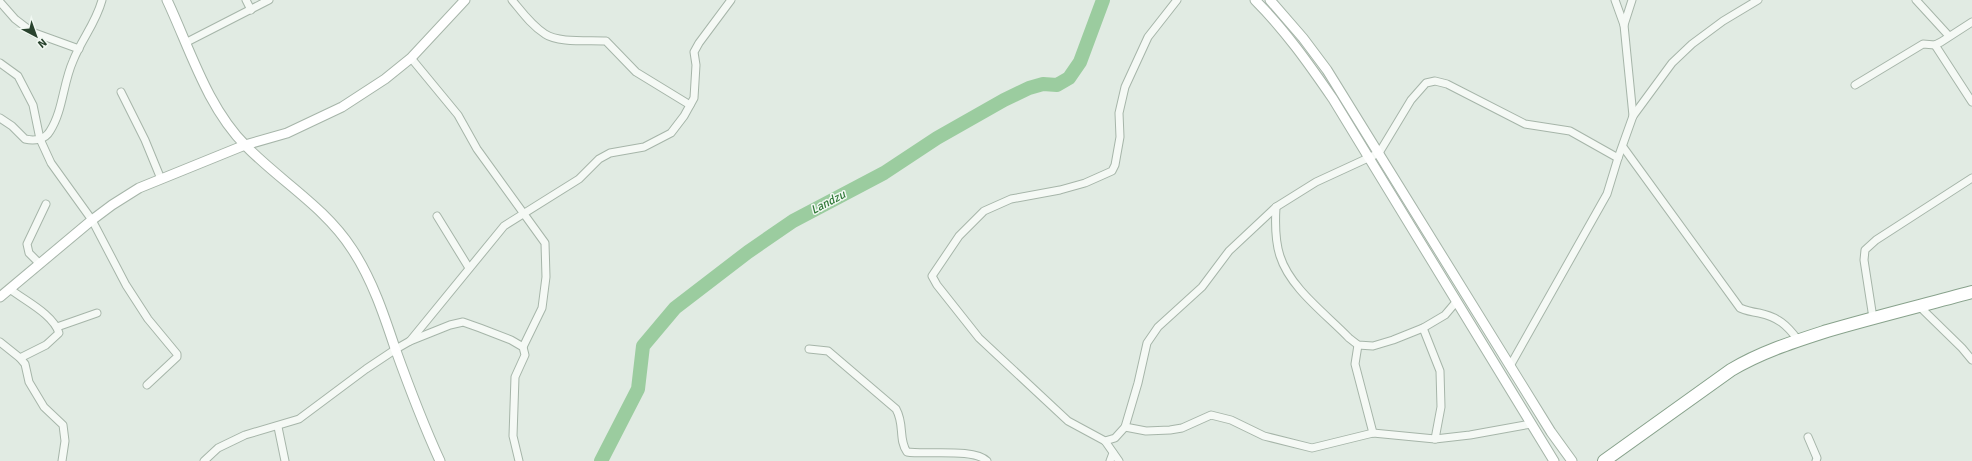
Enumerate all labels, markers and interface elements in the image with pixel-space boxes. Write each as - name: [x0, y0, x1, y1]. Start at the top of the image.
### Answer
- north arrow: [16, 16, 56, 56]
- text: N: [35, 36, 49, 51]
- water label: Landzu: [808, 186, 849, 218]

